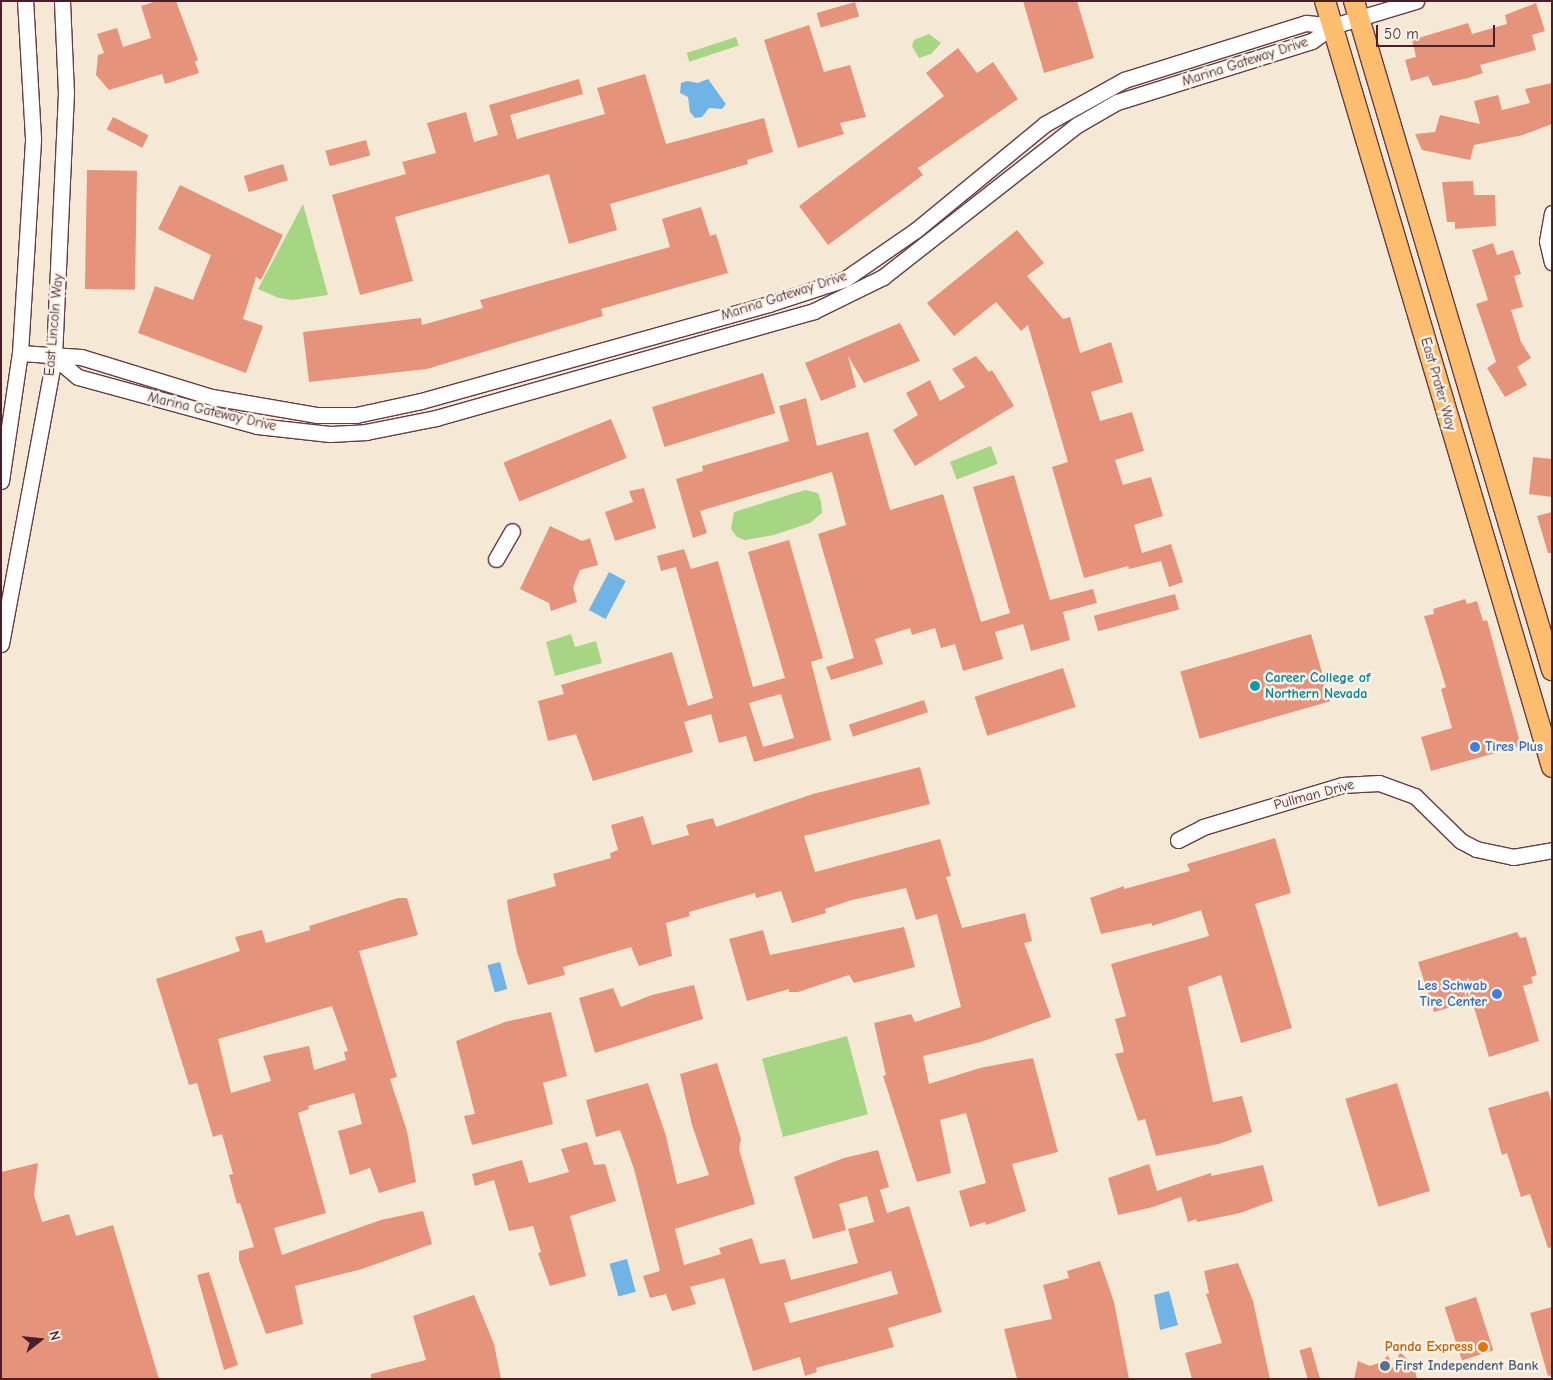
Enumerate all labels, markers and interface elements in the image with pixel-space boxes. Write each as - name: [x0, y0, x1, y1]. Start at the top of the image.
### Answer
- scale bar: [1378, 15, 1497, 47]
- text: 50 m: [1384, 25, 1419, 43]
- street label: Marina Gateway Drive: [1180, 34, 1310, 90]
- street label: Marina Gateway Drive: [719, 268, 849, 324]
- street label: East Lincoln Way: [41, 273, 67, 377]
- street label: East Prater Way: [1417, 336, 1459, 432]
- street label: Marina Gateway Drive: [146, 389, 278, 435]
- place label: Career College of Northern Nevada: [1265, 670, 1370, 702]
- marker: Career College of Northern Nevada: [1249, 680, 1261, 692]
- place label: Tires Plus: [1485, 739, 1543, 755]
- marker: Tires Plus: [1469, 741, 1481, 753]
- street label: Pullman Drive: [1272, 776, 1356, 814]
- place label: Les Schwab Tire Center: [1417, 978, 1487, 1010]
- marker: Les Schwab Tire Center: [1491, 988, 1503, 1000]
- north arrow: [15, 1315, 65, 1365]
- text: N: [45, 1329, 64, 1342]
- place label: Panda Express: [1385, 1339, 1473, 1355]
- marker: Panda Express: [1477, 1341, 1489, 1353]
- place label: First Independent Bank: [1395, 1358, 1538, 1374]
- marker: First Independent Bank: [1379, 1360, 1391, 1372]

